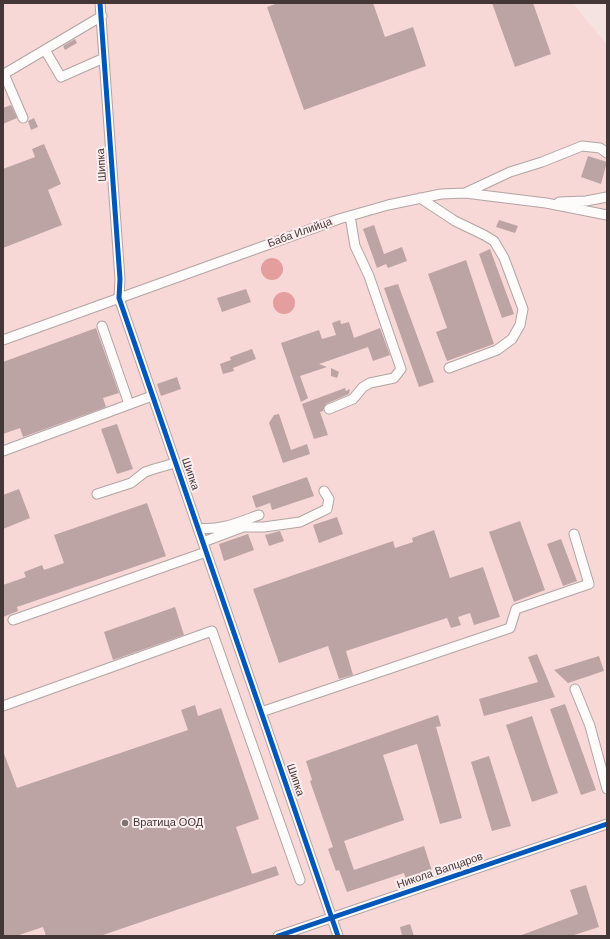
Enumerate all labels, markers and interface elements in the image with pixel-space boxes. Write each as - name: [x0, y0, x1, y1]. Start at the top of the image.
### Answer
- street label: Шипка: [94, 148, 110, 182]
- street label: Баба Илийца: [266, 215, 334, 251]
- street label: Шипка: [178, 456, 202, 492]
- street label: Шипка: [283, 762, 307, 798]
- place label: Вратица ООД: [133, 816, 203, 830]
- marker: Вратица ООД: [120, 818, 130, 828]
- street label: Никола Вапцаров: [395, 850, 485, 892]

